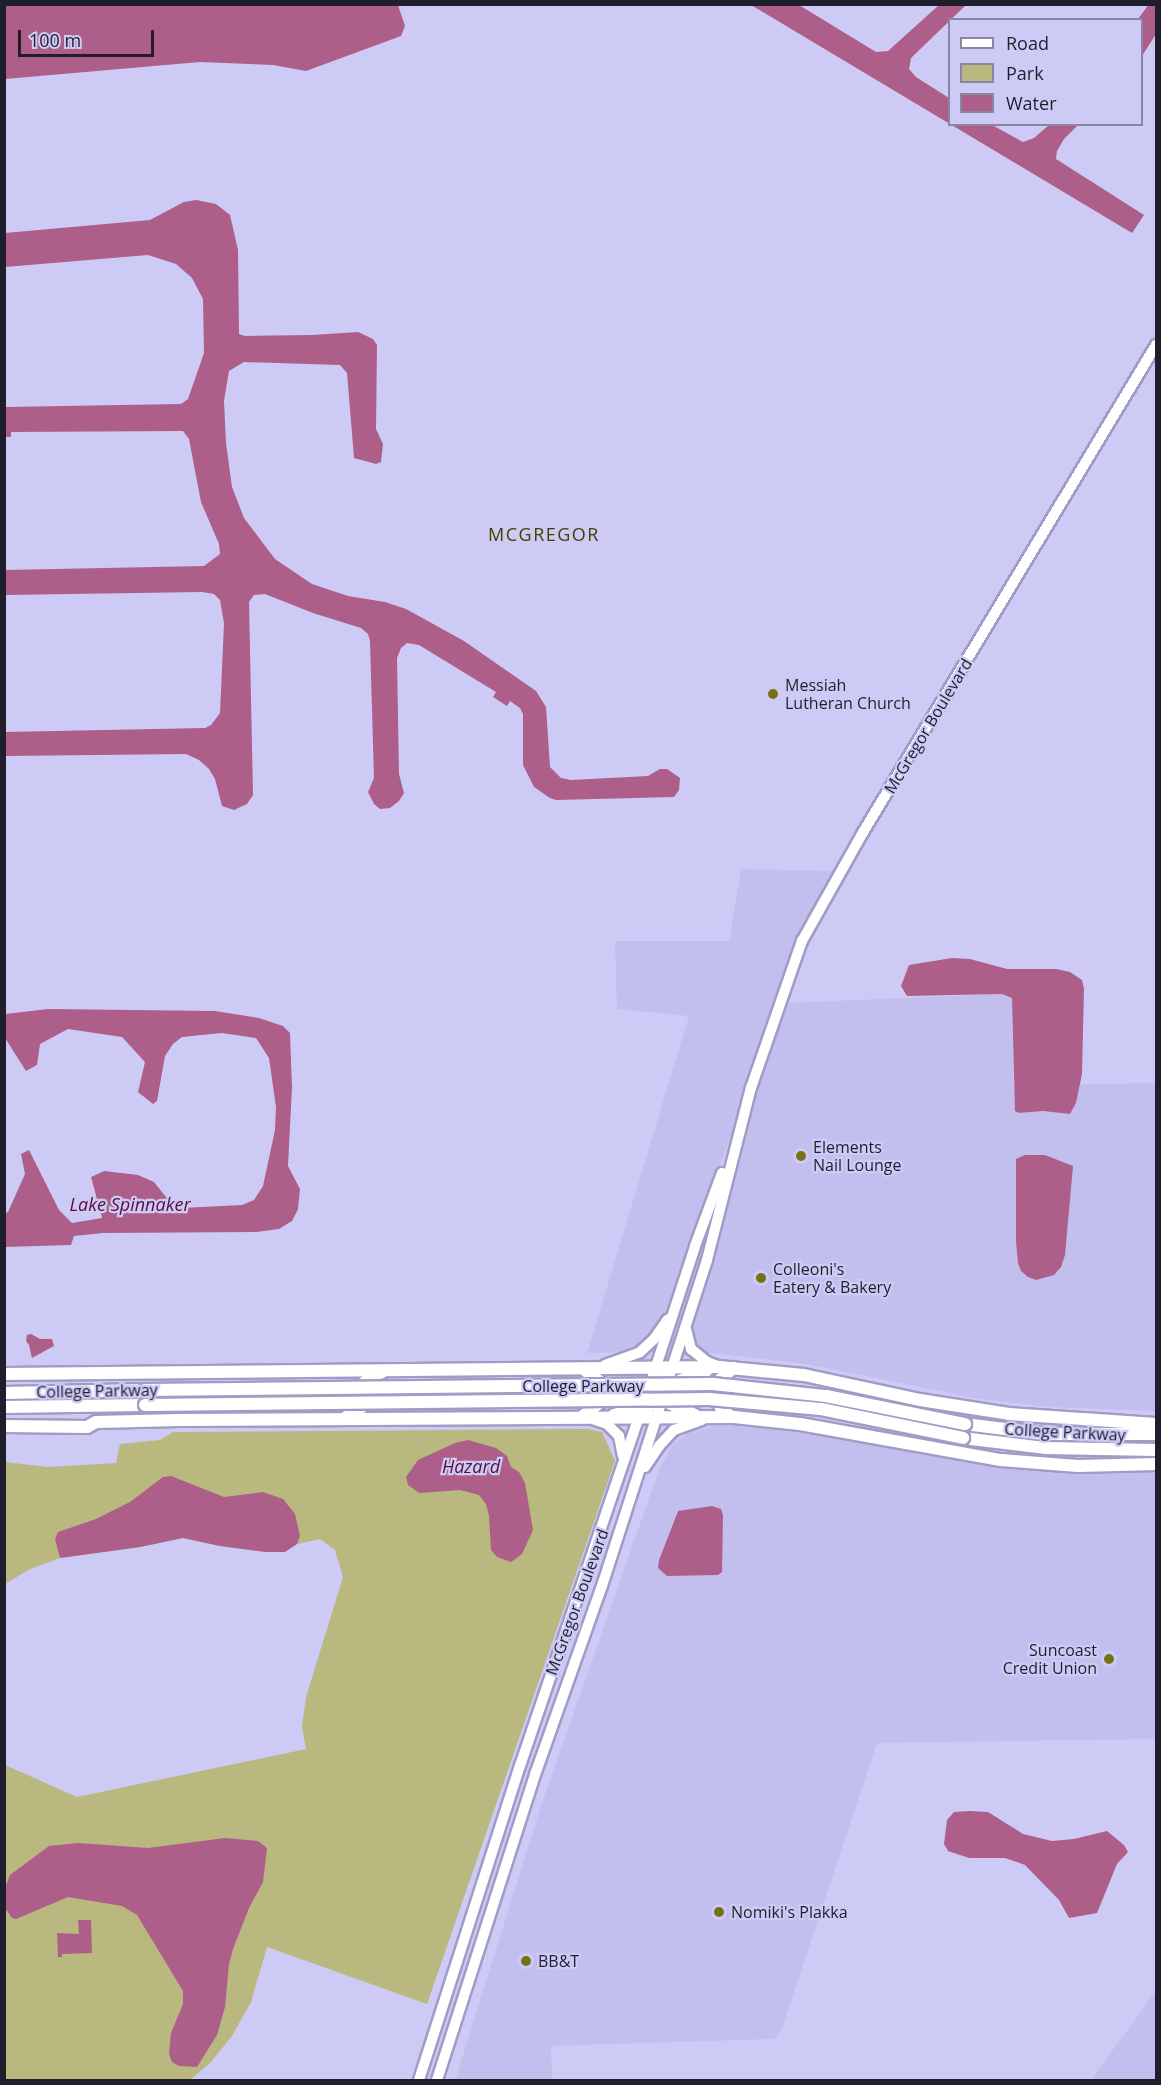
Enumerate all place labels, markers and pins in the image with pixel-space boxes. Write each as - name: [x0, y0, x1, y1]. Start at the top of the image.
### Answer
- place label: Messiah Lutheran Church: [785, 675, 911, 713]
- marker: Messiah Lutheran Church: [766, 687, 780, 701]
- place label: Elements Nail Lounge: [813, 1137, 901, 1175]
- marker: Elements Nail Lounge: [794, 1149, 808, 1163]
- place label: Colleoni's Eatery & Bakery: [773, 1259, 891, 1297]
- marker: Colleoni's Eatery & Bakery: [754, 1271, 768, 1285]
- place label: Suncoast Credit Union: [1003, 1640, 1097, 1678]
- marker: Suncoast Credit Union: [1102, 1652, 1116, 1666]
- place label: Nomiki's Plakka: [731, 1902, 848, 1922]
- marker: Nomiki's Plakka: [712, 1905, 726, 1919]
- place label: BB&T: [538, 1951, 579, 1971]
- marker: BB&T: [519, 1954, 533, 1968]

